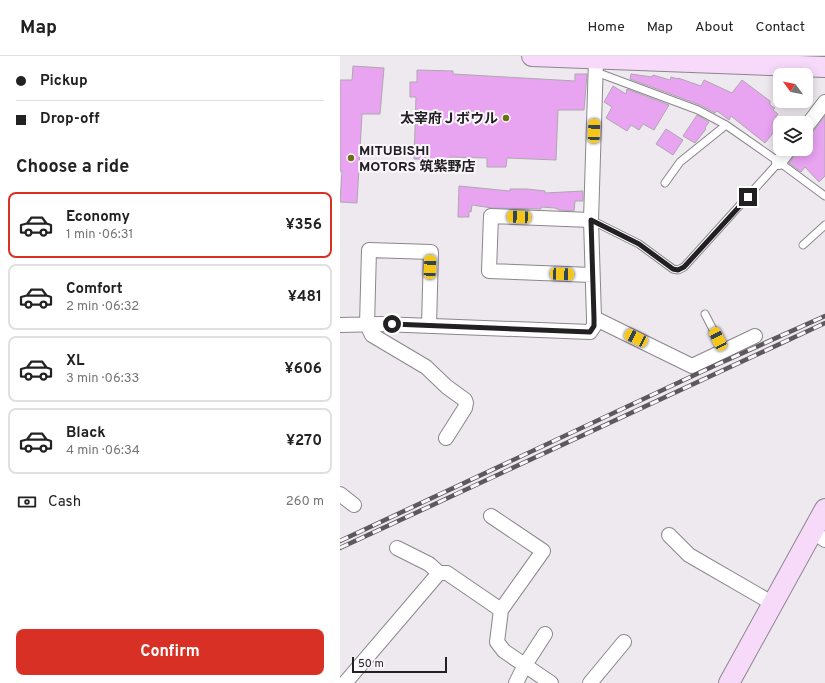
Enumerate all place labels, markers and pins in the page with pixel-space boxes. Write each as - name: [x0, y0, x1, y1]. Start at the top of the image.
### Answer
- place label: 太宰府Ｊボウル: [400, 111, 498, 128]
- marker: 太宰府Ｊボウル: [501, 113, 511, 123]
- place label: MITUBISHI MOTORS 筑紫野店: [359, 143, 476, 176]
- marker: MITUBISHI MOTORS 筑紫野店: [346, 153, 356, 163]

